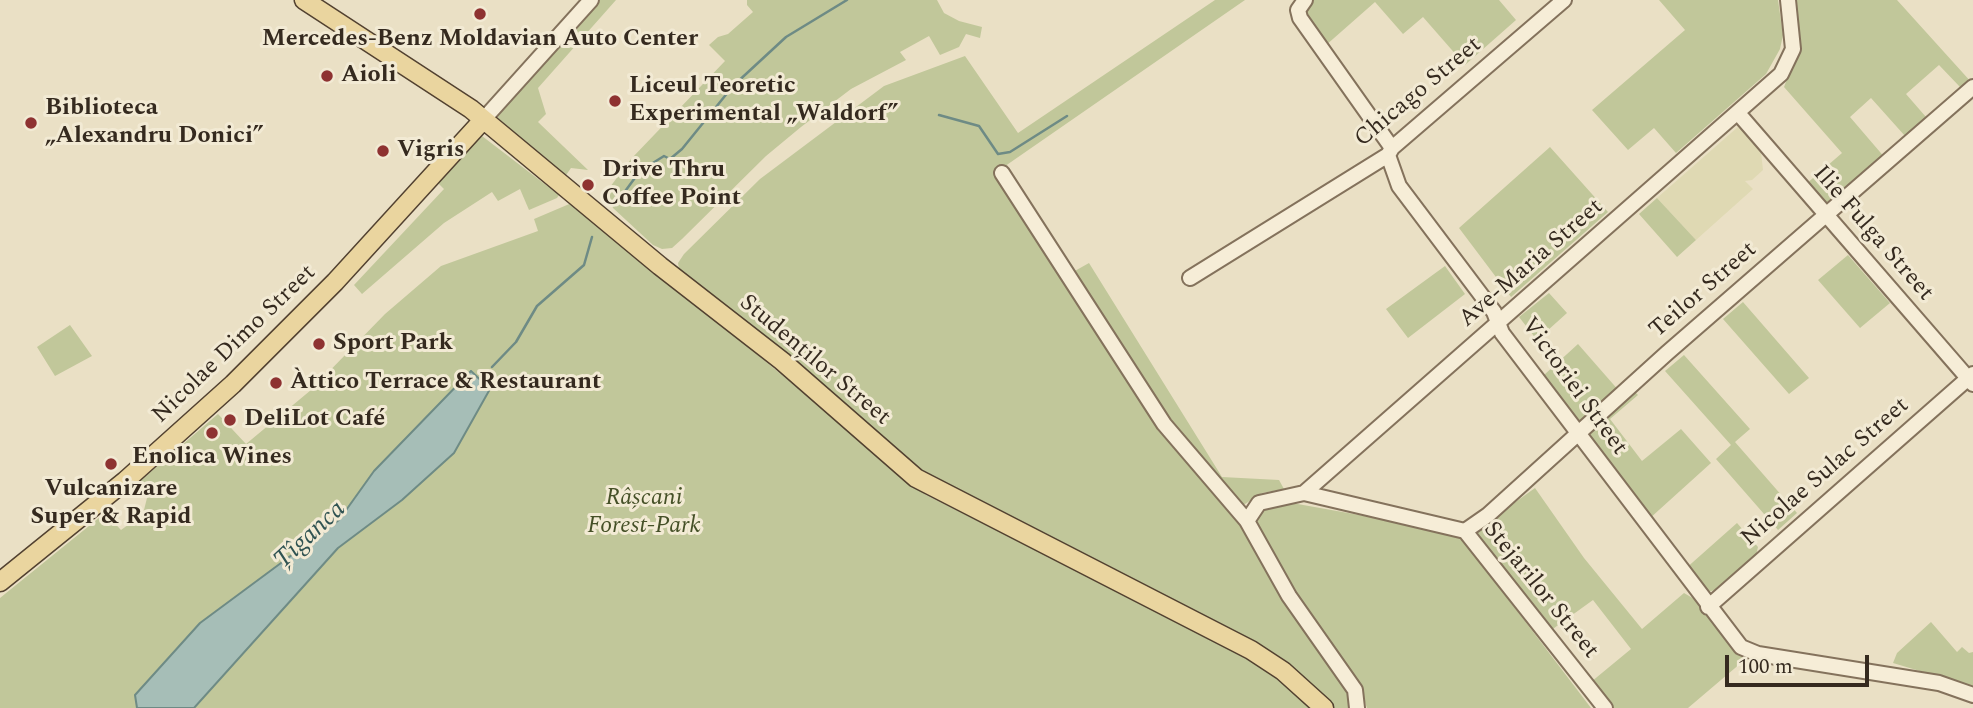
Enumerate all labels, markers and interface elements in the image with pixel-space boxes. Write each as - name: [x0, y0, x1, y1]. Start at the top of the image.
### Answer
- marker: Mercedes-Benz Moldavian Auto Center: [472, 6, 488, 22]
- place label: Mercedes-Benz Moldavian Auto Center: [262, 26, 698, 54]
- street label: Chicago Street: [1350, 32, 1488, 154]
- place label: Aioli: [341, 62, 397, 90]
- marker: Aioli: [319, 68, 335, 84]
- place label: Liceul Teoretic Experimental „Waldorf”: [629, 73, 898, 129]
- marker: Liceul Teoretic Experimental „Waldorf”: [607, 93, 623, 109]
- place label: Biblioteca „Alexandru Donici”: [45, 95, 263, 151]
- marker: Biblioteca „Alexandru Donici”: [23, 115, 39, 131]
- place label: Vigris: [397, 137, 464, 165]
- marker: Vigris: [375, 143, 391, 159]
- place label: Drive Thru Coffee Point: [602, 157, 741, 213]
- street label: Ilie Fulga Street: [1805, 160, 1939, 308]
- marker: Drive Thru Coffee Point: [580, 177, 596, 193]
- street label: Ave-Maria Street: [1454, 193, 1610, 335]
- street label: Teilor Street: [1645, 237, 1763, 345]
- street label: Nicolae Dimo Street: [147, 260, 323, 430]
- street label: Studenților Street: [733, 289, 895, 433]
- street label: Victoriei Street: [1513, 312, 1633, 462]
- place label: Sport Park: [333, 330, 453, 358]
- marker: Sport Park: [311, 336, 327, 352]
- place label: Àttico Terrace & Restaurant: [290, 369, 601, 397]
- marker: Àttico Terrace & Restaurant: [268, 375, 284, 391]
- street label: Nicolae Sulac Street: [1736, 392, 1916, 554]
- place label: DeliLot Café: [244, 406, 385, 434]
- marker: DeliLot Café: [222, 412, 238, 428]
- marker: Enolica Wines: [204, 425, 220, 441]
- place label: Enolica Wines: [132, 444, 292, 472]
- marker: Vulcanizare Super & Rapid: [103, 456, 119, 472]
- place label: Vulcanizare Super & Rapid: [31, 476, 191, 532]
- park label: Râșcani Forest-Park: [587, 485, 701, 541]
- water label: Țîganca: [269, 495, 353, 577]
- street label: Stejarilor Street: [1476, 517, 1604, 665]
- scale bar: [1728, 642, 1871, 686]
- text: 100 m: [1738, 651, 1793, 683]

